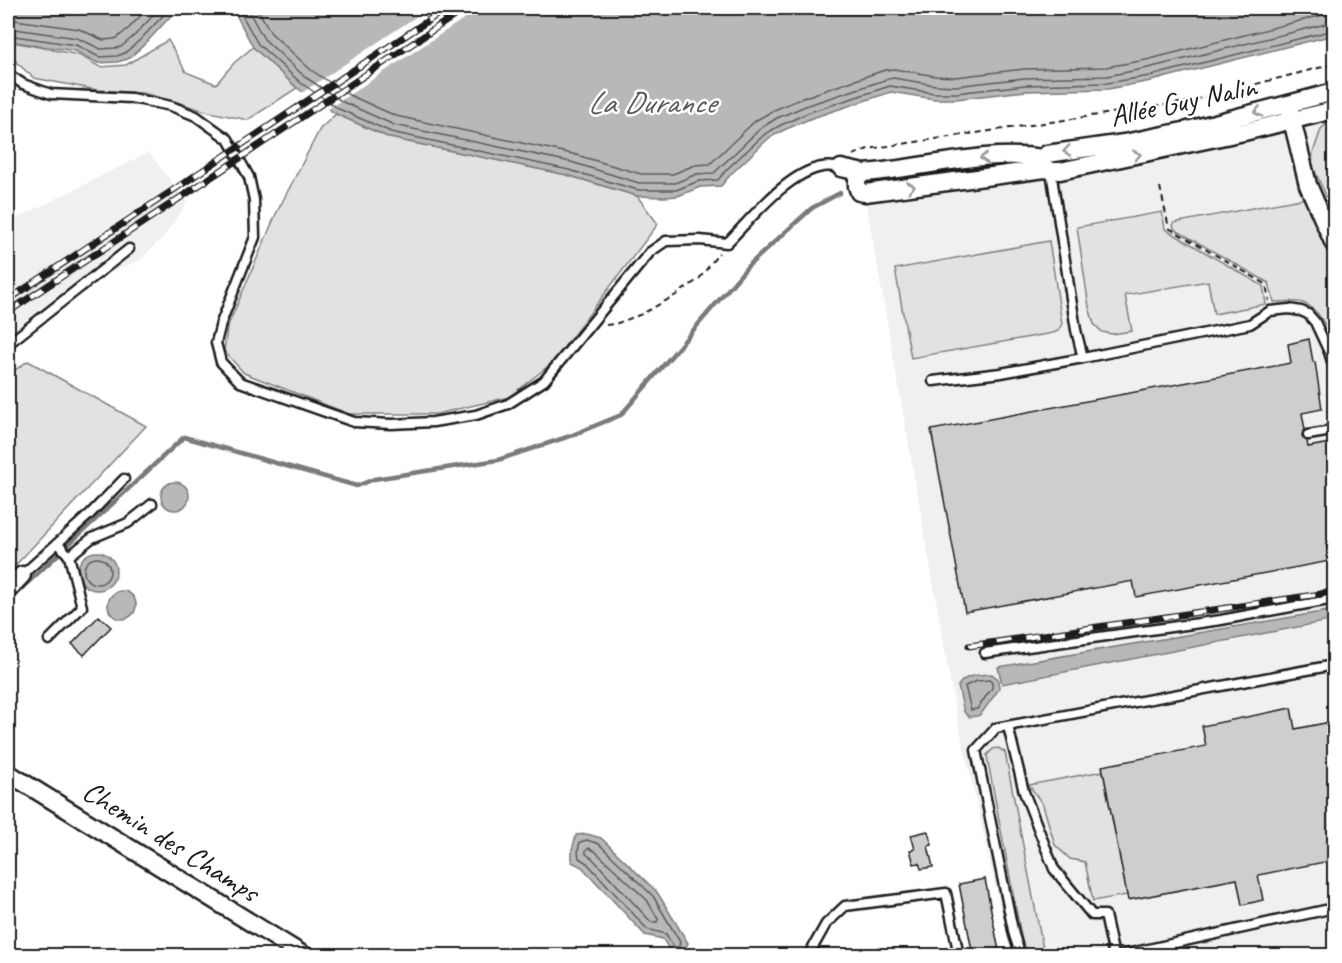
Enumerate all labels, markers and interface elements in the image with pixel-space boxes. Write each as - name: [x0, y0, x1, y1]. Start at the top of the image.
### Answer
- street label: Allée Guy Nalin: [1106, 67, 1261, 135]
- water label: La Durance: [587, 82, 719, 123]
- one-way arrow: [1253, 105, 1263, 118]
- one-way arrow: [1062, 144, 1071, 156]
- one-way arrow: [1131, 149, 1141, 162]
- one-way arrow: [979, 151, 988, 164]
- one-way arrow: [906, 181, 916, 193]
- street label: Chemin des Champs: [76, 772, 269, 912]

